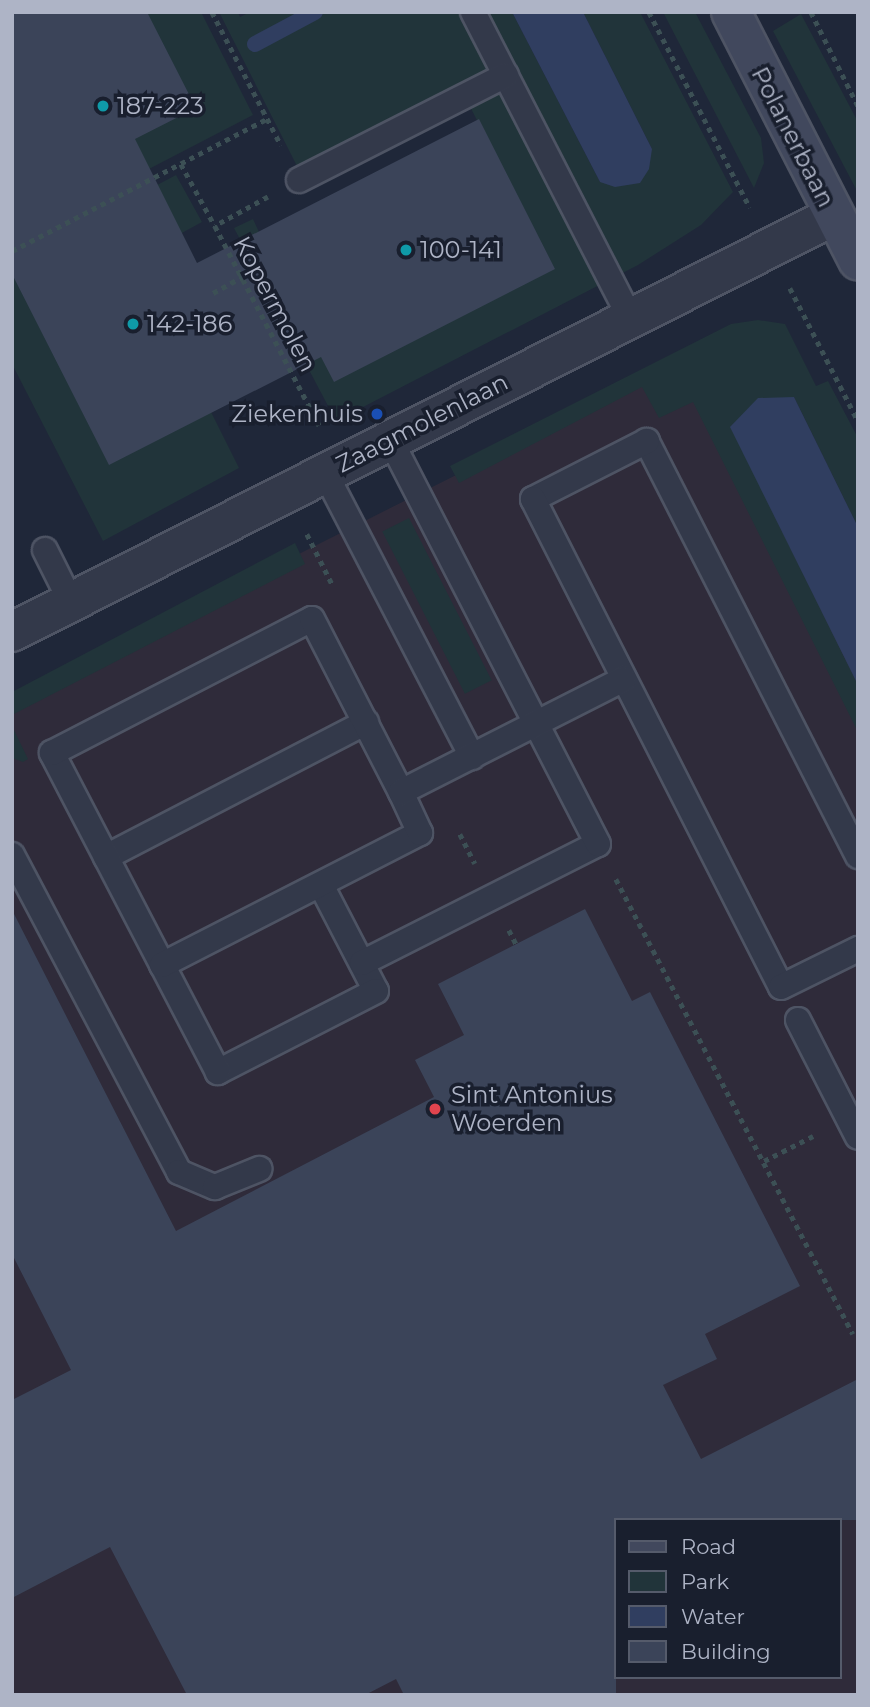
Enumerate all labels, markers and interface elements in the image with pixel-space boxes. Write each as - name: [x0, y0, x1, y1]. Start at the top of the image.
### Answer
- street label: Polanerbaan: [745, 62, 841, 212]
- place label: 187-223: [117, 92, 204, 120]
- marker: 187-223: [95, 98, 111, 114]
- street label: Kopermolen: [227, 231, 323, 377]
- place label: 100-141: [420, 236, 502, 264]
- marker: 100-141: [398, 242, 414, 258]
- place label: 142-186: [147, 310, 232, 338]
- marker: 142-186: [125, 316, 141, 332]
- street label: Zaagmolenlaan: [331, 367, 513, 479]
- place label: Ziekenhuis: [231, 400, 363, 428]
- marker: Ziekenhuis: [369, 406, 385, 422]
- place label: Sint Antonius Woerden: [451, 1081, 613, 1137]
- marker: Sint Antonius Woerden: [425, 1099, 445, 1119]
- legend: [614, 1518, 842, 1679]
- text: Road: [681, 1534, 736, 1559]
- text: Park: [681, 1569, 729, 1594]
- text: Water: [681, 1604, 745, 1629]
- text: Building: [681, 1639, 771, 1664]

